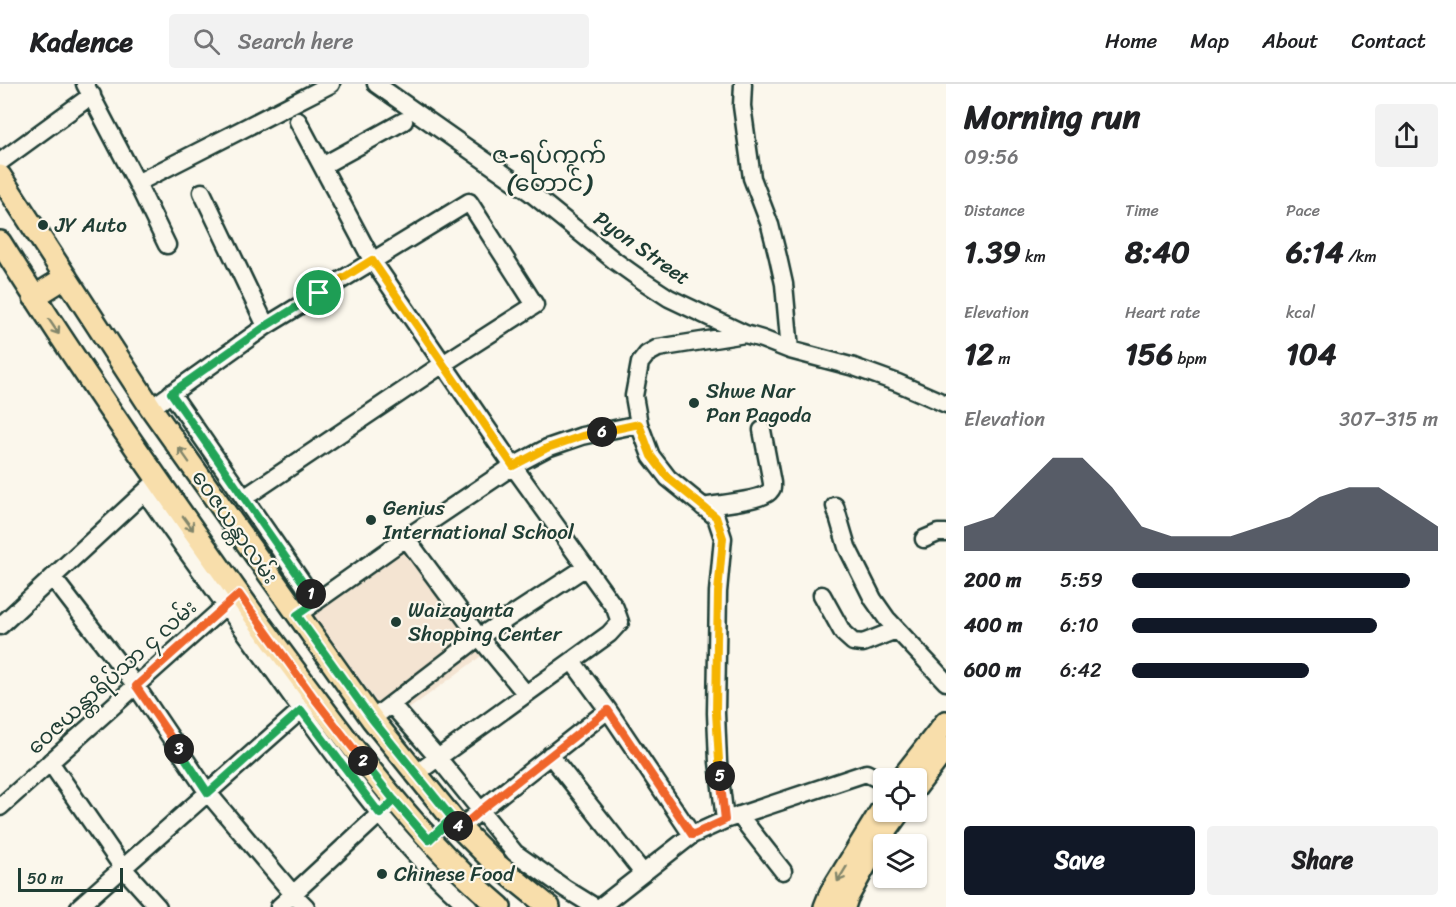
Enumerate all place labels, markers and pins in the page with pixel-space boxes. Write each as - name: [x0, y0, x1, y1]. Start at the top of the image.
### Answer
- place label: JY Auto: [54, 206, 127, 244]
- marker: JY Auto: [36, 218, 50, 232]
- pin: [293, 267, 344, 318]
- place label: Shwe Nar Pan Pagoda: [706, 372, 812, 434]
- marker: Shwe Nar Pan Pagoda: [687, 396, 701, 410]
- pin: 6: [587, 417, 617, 447]
- place label: Genius International School: [382, 489, 575, 551]
- marker: Genius International School: [364, 513, 378, 527]
- pin: 1: [296, 579, 326, 609]
- place label: Waizayanta Shopping Center: [408, 591, 563, 653]
- marker: Waizayanta Shopping Center: [389, 615, 403, 629]
- pin: 3: [164, 734, 194, 764]
- pin: 2: [348, 746, 378, 776]
- pin: 5: [705, 761, 735, 791]
- pin: 4: [443, 811, 473, 841]
- place label: Chinese Food: [394, 855, 516, 893]
- marker: Chinese Food: [375, 867, 389, 881]

